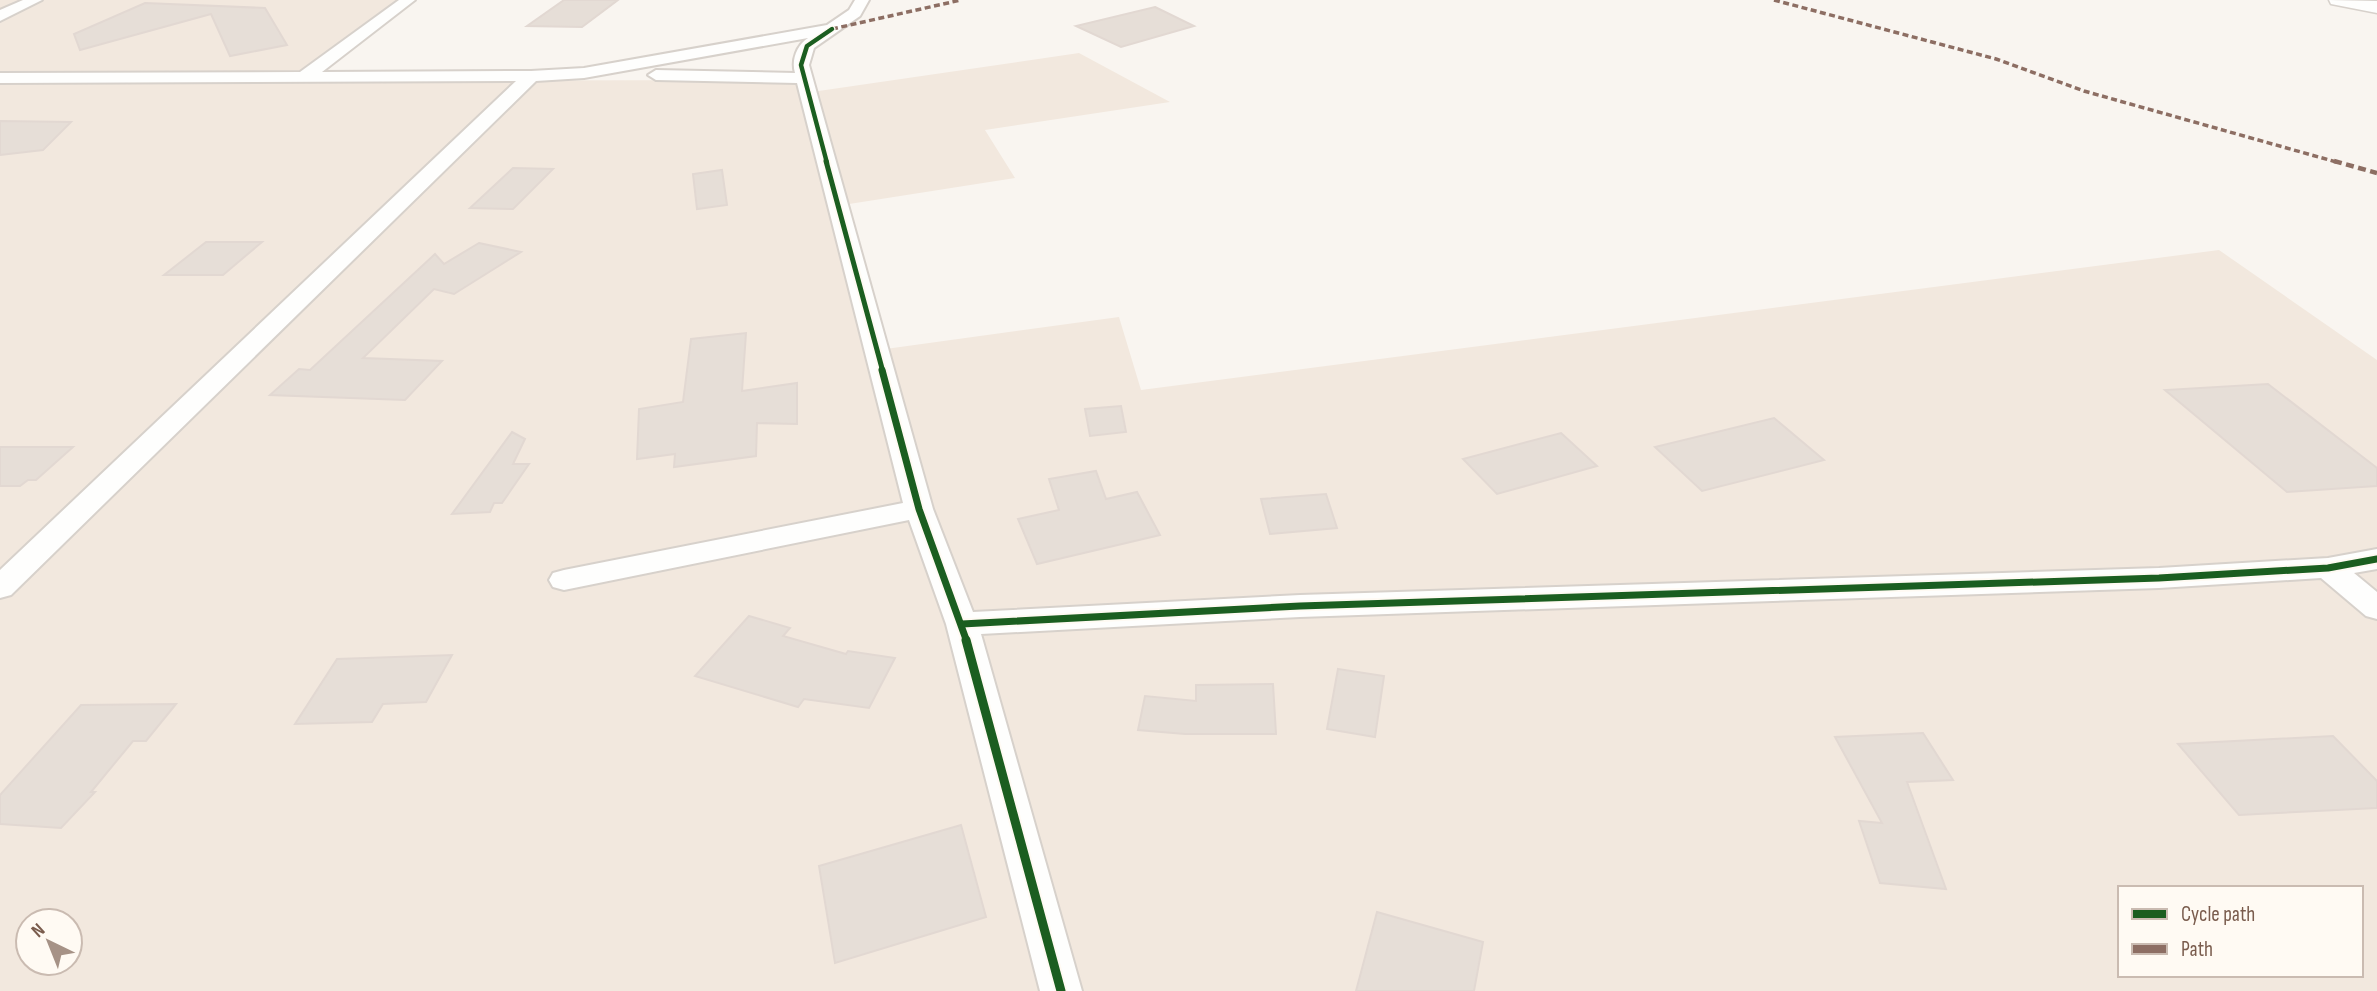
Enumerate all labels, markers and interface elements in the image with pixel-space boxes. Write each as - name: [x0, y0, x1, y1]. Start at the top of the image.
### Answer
- legend: [2118, 886, 2363, 977]
- text: Cycle path: [2181, 902, 2255, 927]
- north arrow: [14, 907, 84, 977]
- text: N: [27, 919, 50, 943]
- text: Path: [2181, 937, 2213, 962]

